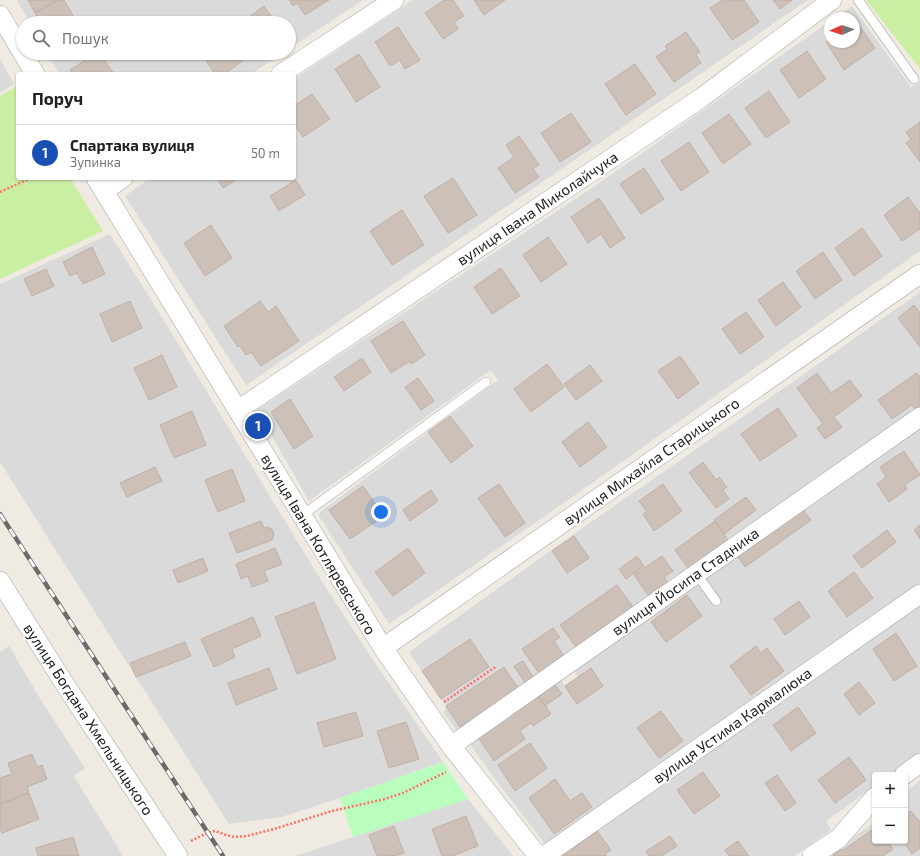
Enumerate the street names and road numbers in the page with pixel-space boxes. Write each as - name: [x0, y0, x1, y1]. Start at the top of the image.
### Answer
- street label: вулиця Івана Миколайчука: [453, 147, 622, 270]
- street label: вулиця Михайла Старицького: [560, 393, 743, 530]
- street label: вулиця Івана Котляревського: [257, 450, 380, 638]
- street label: вулиця Йосипа Стадника: [608, 523, 763, 640]
- street label: вулиця Богдана Хмельницького: [19, 620, 158, 819]
- street label: вулиця Устима Кармалюка: [649, 663, 815, 788]

